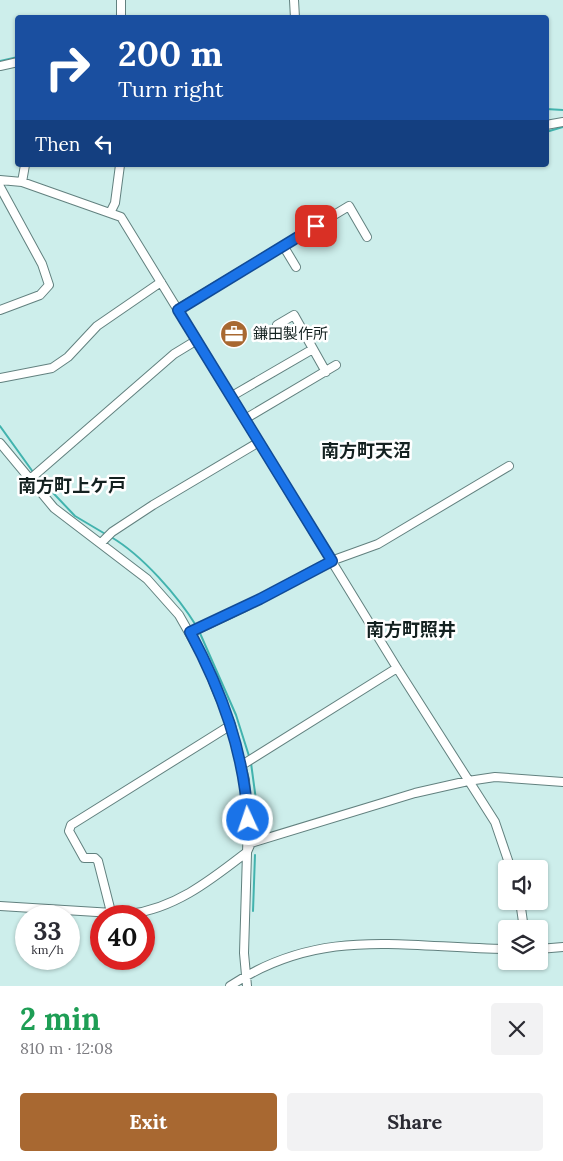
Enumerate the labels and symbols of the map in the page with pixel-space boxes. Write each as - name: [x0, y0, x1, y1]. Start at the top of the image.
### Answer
- pin: [295, 205, 337, 247]
- office icon: 鎌田製作所: [219, 319, 249, 349]
- place label: 鎌田製作所: [253, 324, 328, 343]
- district label: 南方町天沼: [321, 439, 411, 462]
- district label: 南方町上ケ戸: [18, 474, 126, 497]
- district label: 南方町照井: [366, 618, 456, 641]
- position arrow: [221, 793, 273, 845]
- speed limit sign: 40: [90, 905, 155, 970]

